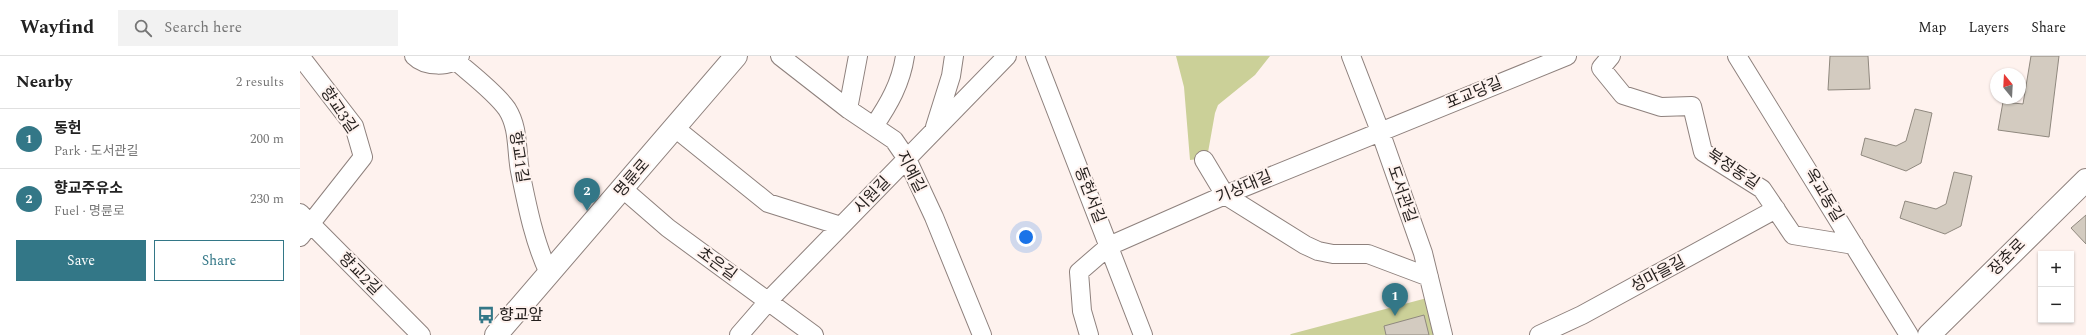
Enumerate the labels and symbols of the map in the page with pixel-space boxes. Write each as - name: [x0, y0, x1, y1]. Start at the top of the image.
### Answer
- north arrow: [1990, 68, 2026, 104]
- street label: 포교당길: [1442, 71, 1506, 115]
- street label: 향교3길: [314, 82, 364, 138]
- street label: 향교1길: [503, 129, 535, 185]
- street label: 북정동길: [1702, 143, 1764, 195]
- street label: 지예길: [890, 147, 932, 197]
- street label: 명륜로: [608, 153, 656, 203]
- street label: 도서관길: [1381, 162, 1423, 226]
- street label: 동헌서길: [1068, 163, 1112, 227]
- street label: 기상대길: [1212, 164, 1276, 210]
- street label: 옥교동길: [1799, 164, 1849, 226]
- street label: 시원길: [848, 171, 896, 219]
- pin: 2: [574, 178, 600, 211]
- your location: [1016, 227, 1036, 247]
- street label: 장춘로: [1983, 233, 2031, 281]
- street label: 초은길: [692, 241, 742, 287]
- street label: 향교2길: [333, 247, 387, 301]
- street label: 성마을길: [1626, 250, 1690, 298]
- pin: 1: [1382, 283, 1408, 316]
- place label: 향교앞: [499, 303, 543, 327]
- bus stop icon: 향교앞: [476, 305, 496, 325]

